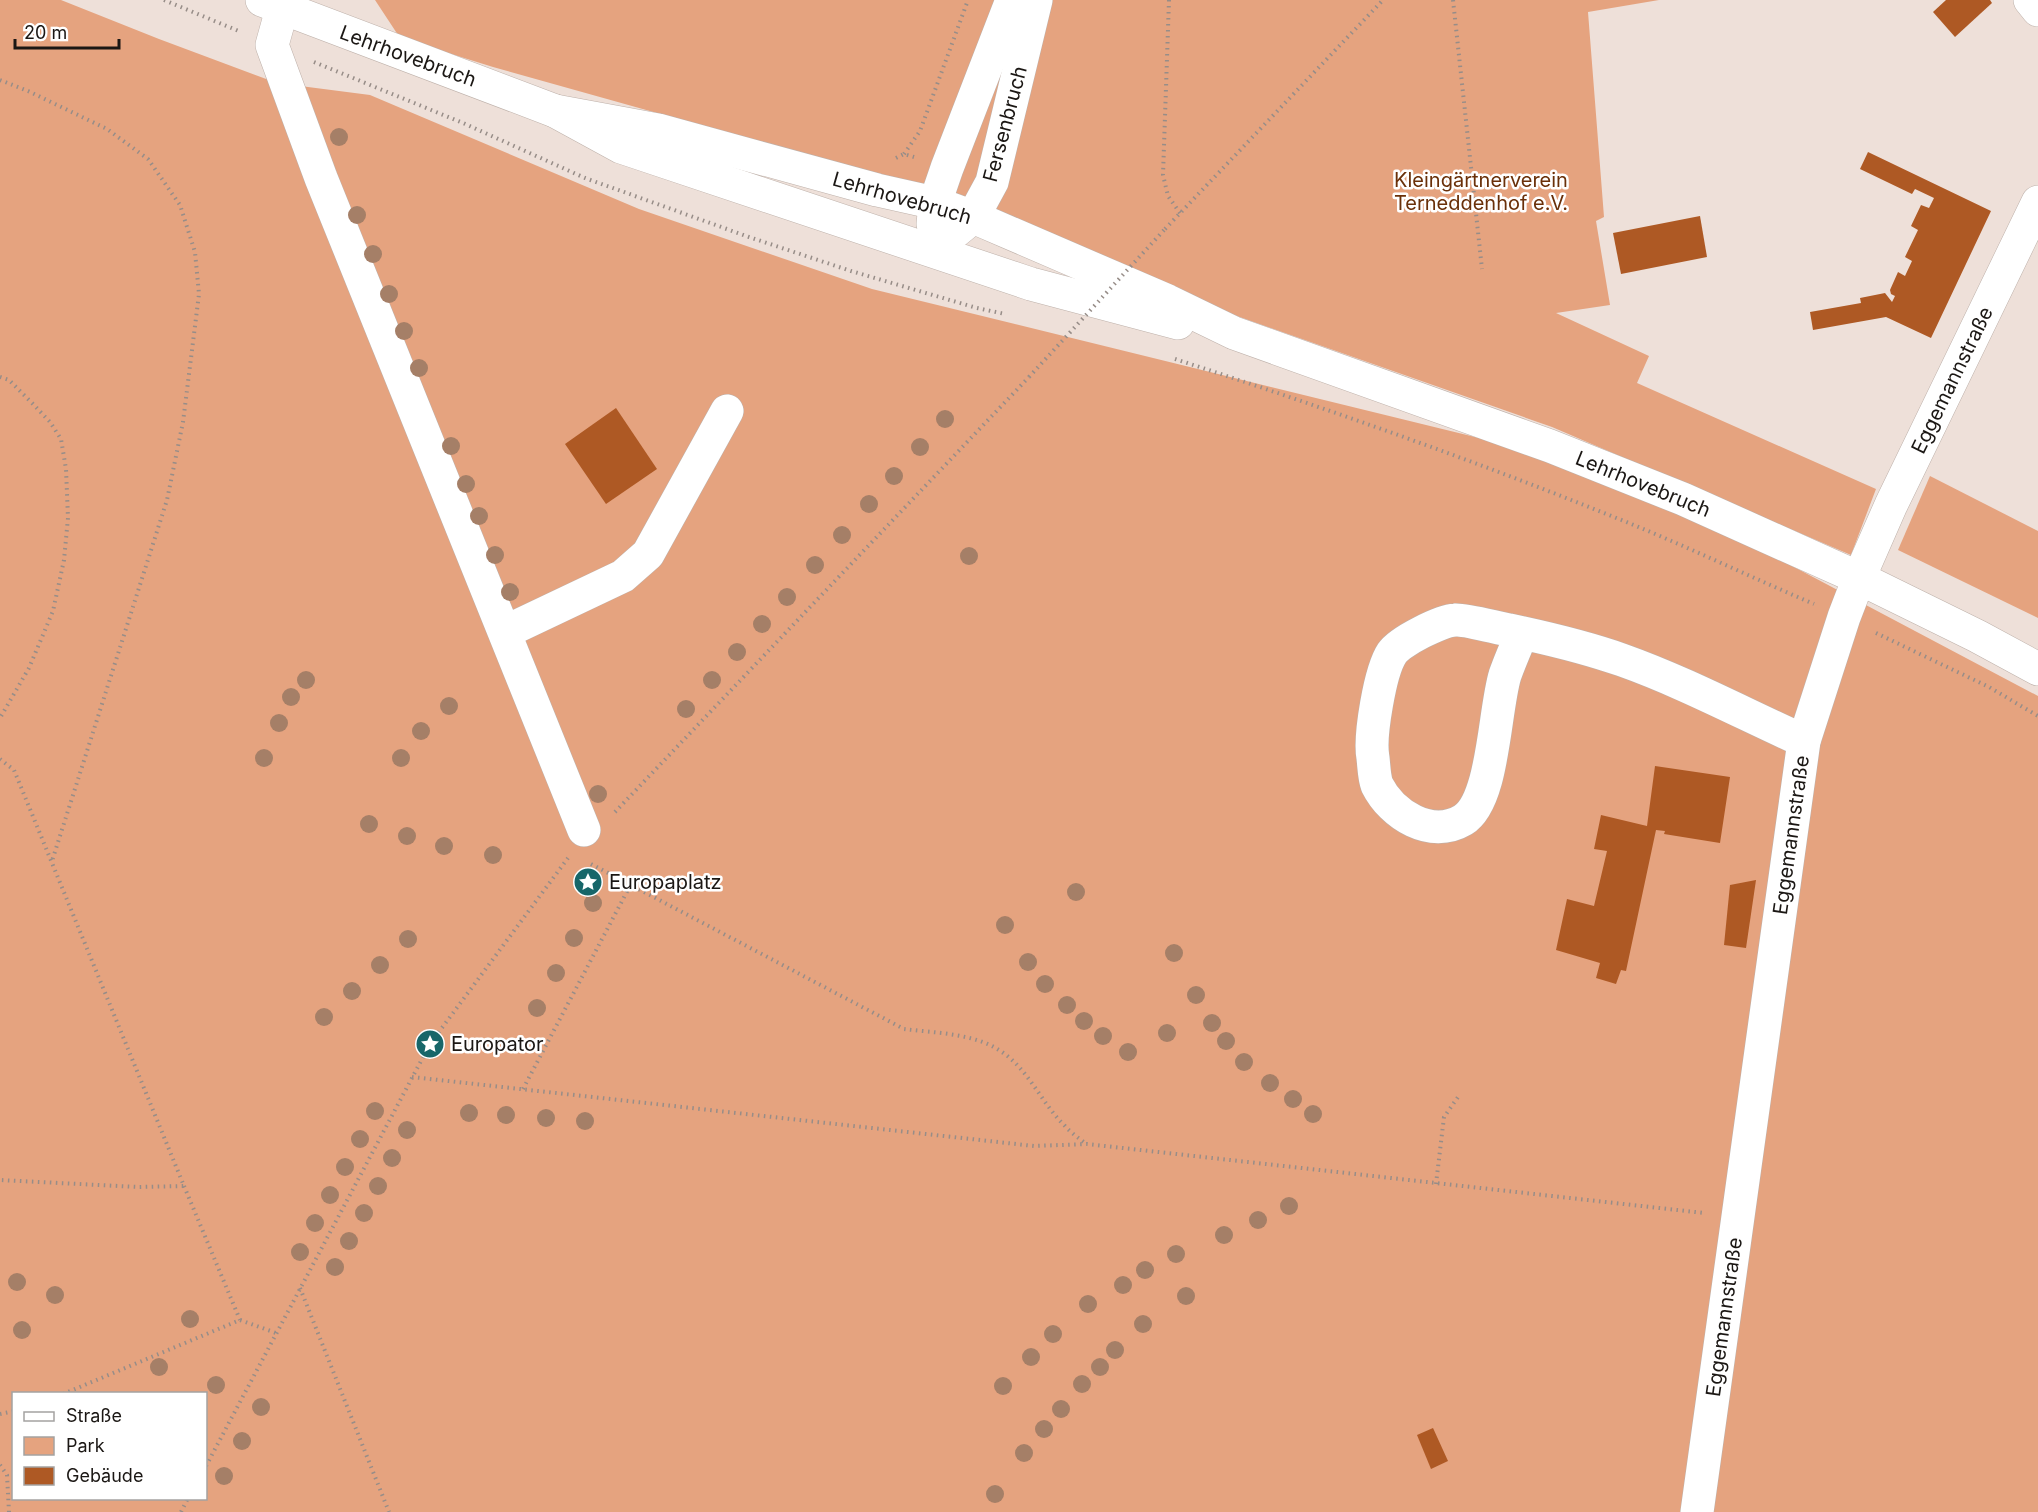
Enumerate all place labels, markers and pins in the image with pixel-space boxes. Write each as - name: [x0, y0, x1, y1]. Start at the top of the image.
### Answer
- place icon: Europaplatz: [572, 866, 604, 898]
- place label: Europaplatz: [609, 870, 722, 894]
- place icon: Europator: [414, 1028, 446, 1060]
- place label: Europator: [451, 1032, 544, 1056]

